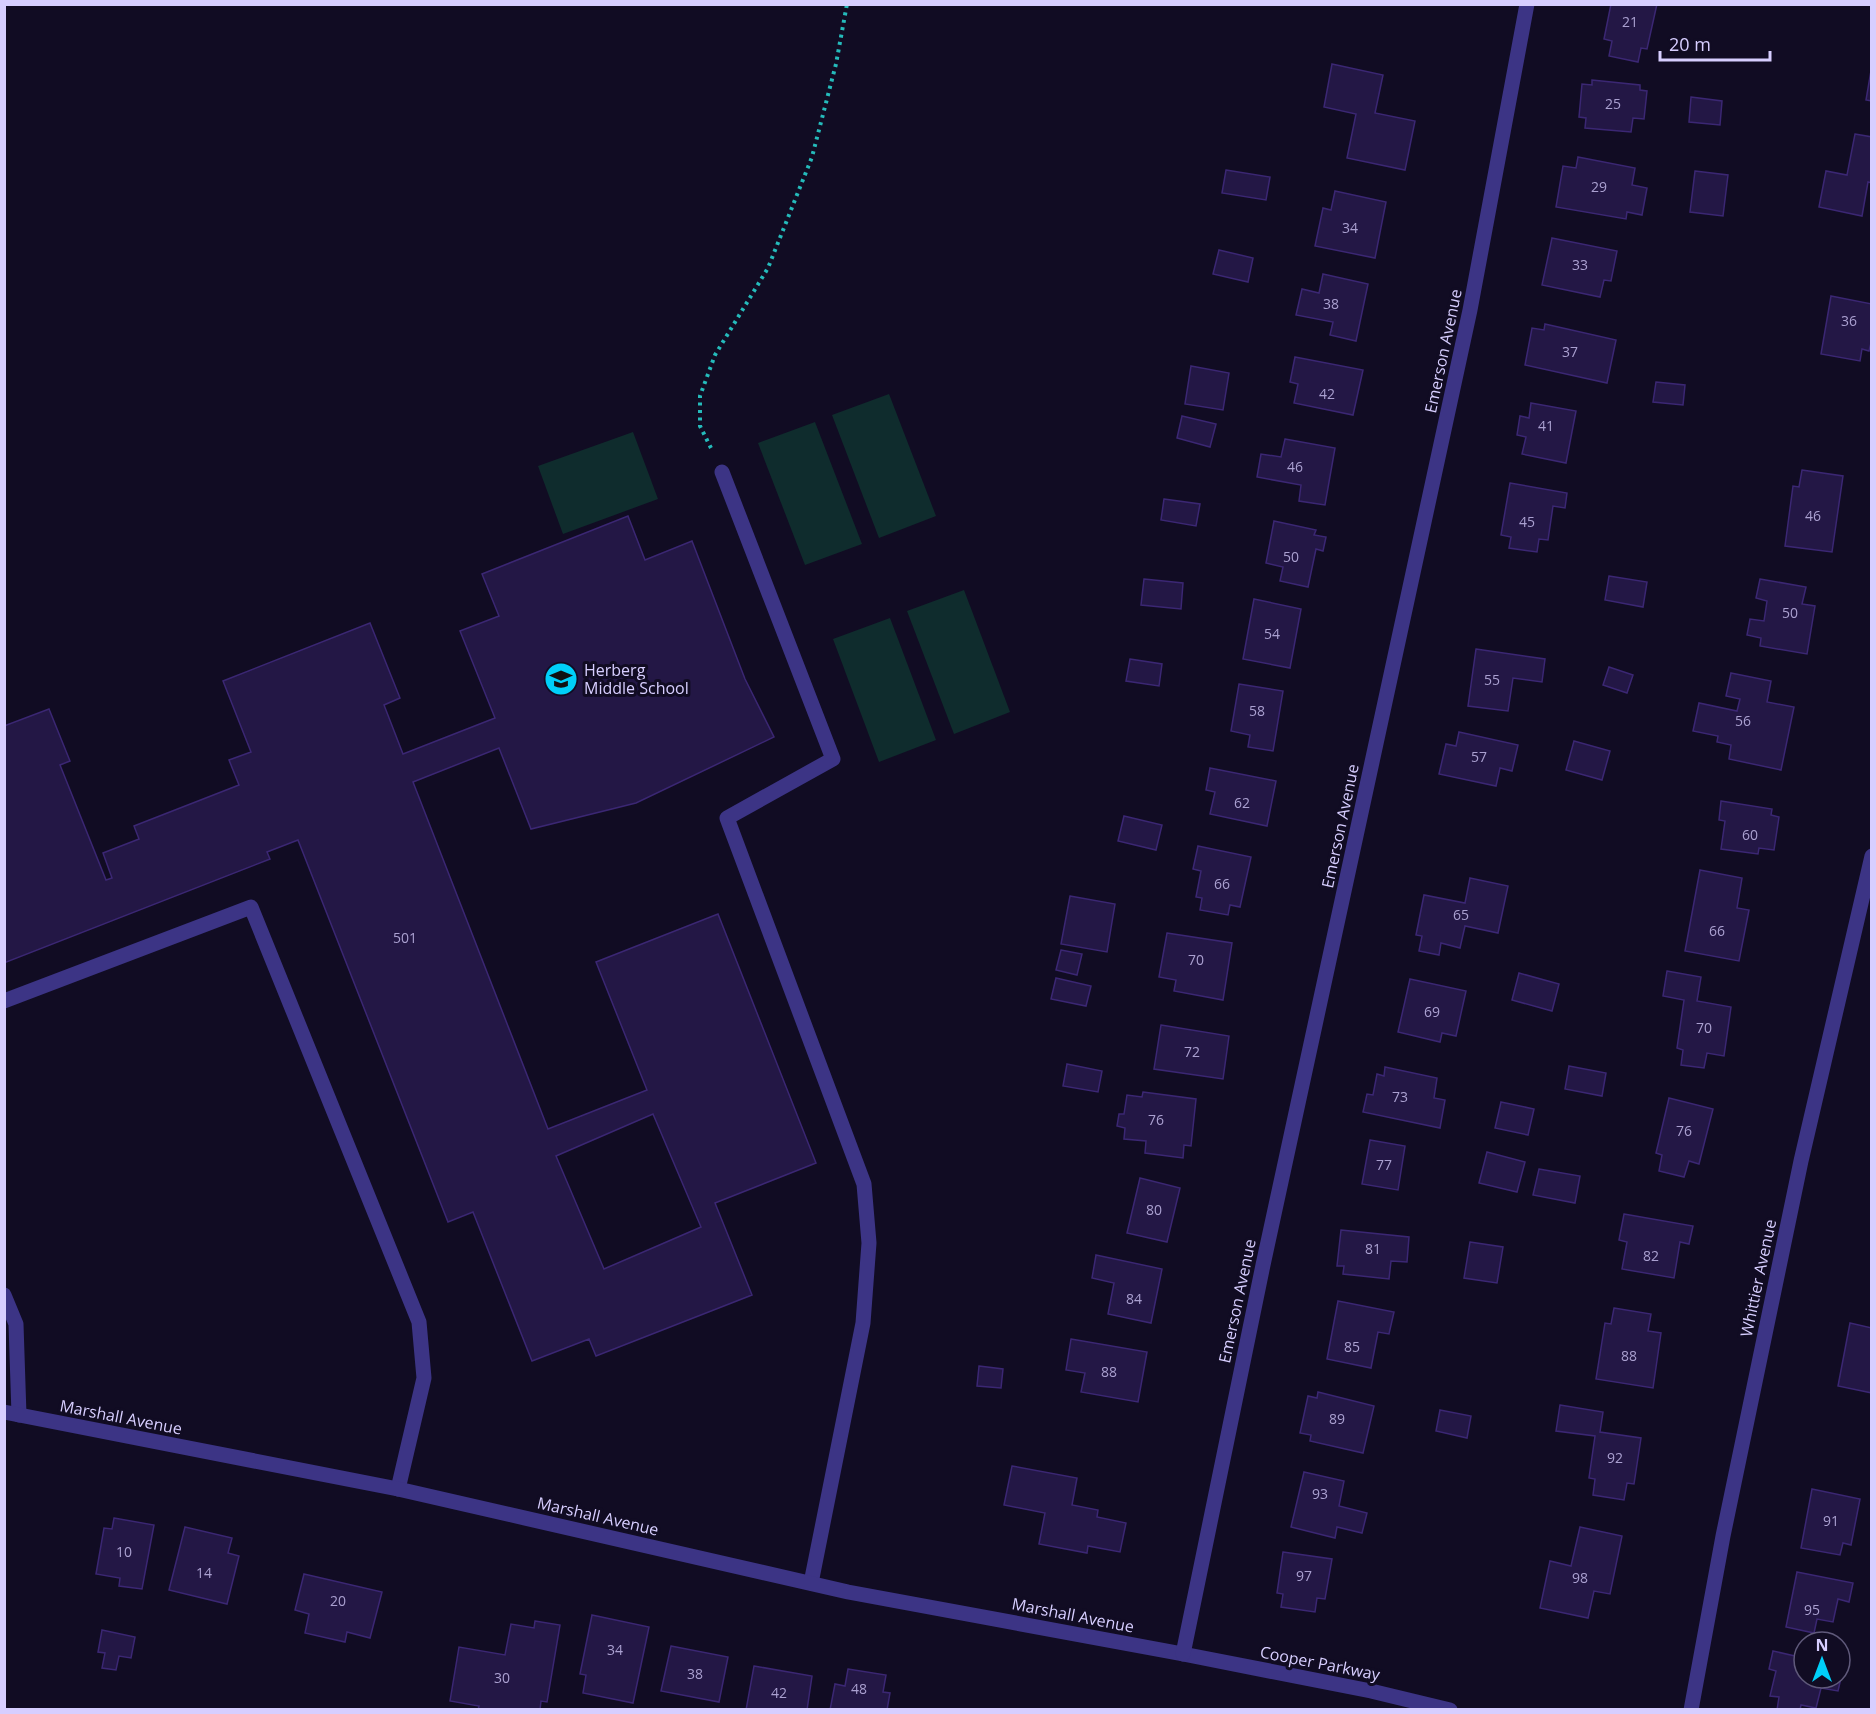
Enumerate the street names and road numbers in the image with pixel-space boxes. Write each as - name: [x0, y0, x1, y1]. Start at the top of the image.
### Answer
- street label: Emerson Avenue: [1419, 287, 1467, 415]
- street label: Emerson Avenue: [1316, 762, 1364, 890]
- street label: Whittier Avenue: [1735, 1217, 1781, 1339]
- street label: Emerson Avenue: [1213, 1237, 1261, 1365]
- street label: Marshall Avenue: [58, 1394, 184, 1440]
- street label: Marshall Avenue: [535, 1491, 661, 1541]
- street label: Marshall Avenue: [1010, 1592, 1136, 1638]
- street label: Cooper Parkway: [1258, 1641, 1383, 1686]

